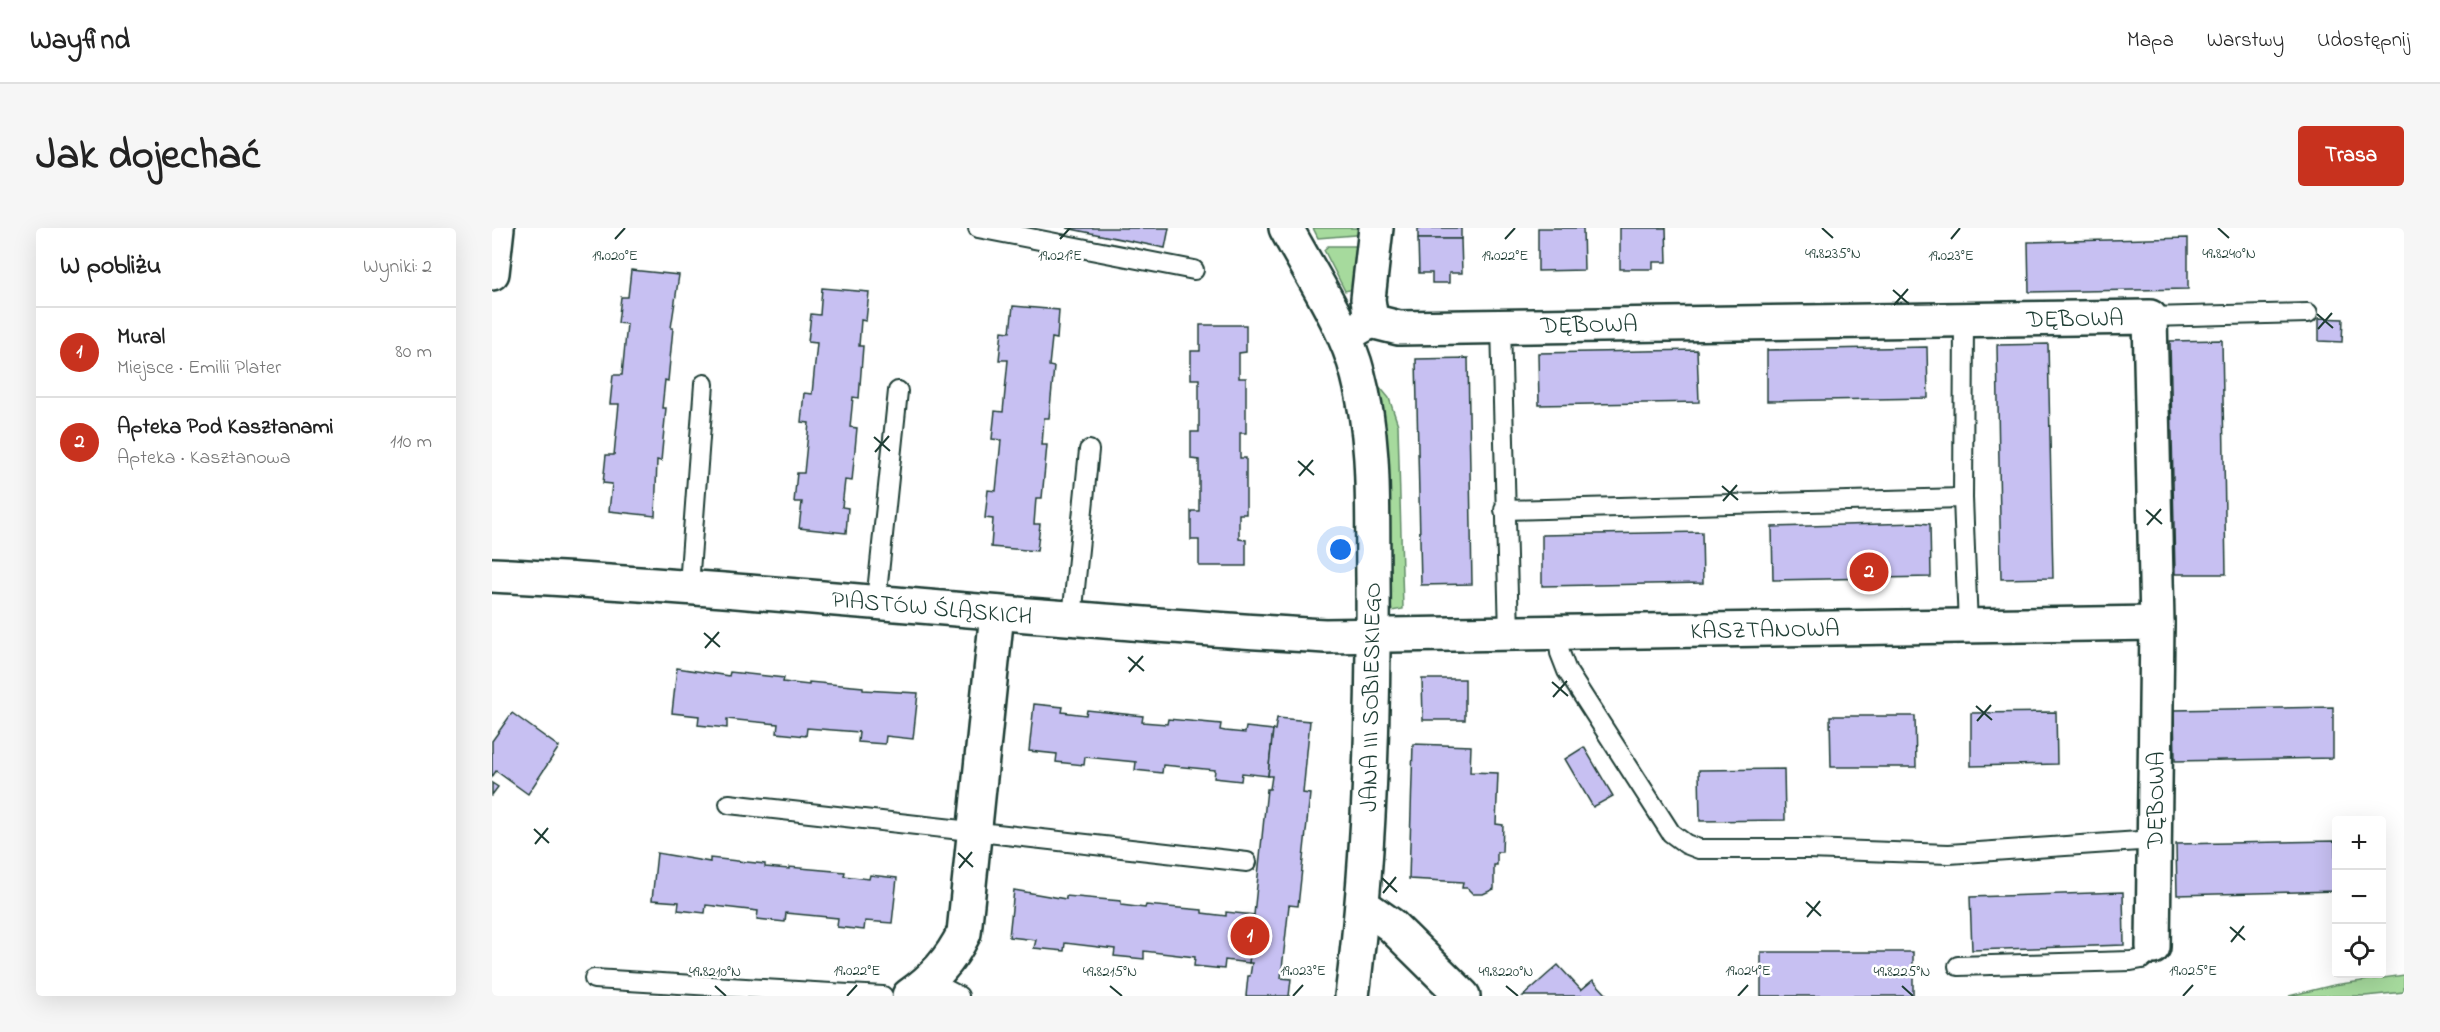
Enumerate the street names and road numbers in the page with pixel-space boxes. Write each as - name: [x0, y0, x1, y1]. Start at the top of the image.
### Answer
- street label: DĘBOWA: [2025, 302, 2124, 339]
- street label: DĘBOWA: [1539, 308, 1638, 345]
- street label: JANA III SOBIESKIEGO: [1353, 582, 1392, 812]
- street label: PIASTÓW ŚLĄSKICH: [830, 583, 1034, 636]
- street label: KASZTANOWA: [1690, 613, 1840, 650]
- street label: DĘBOWA: [2139, 751, 2176, 850]

